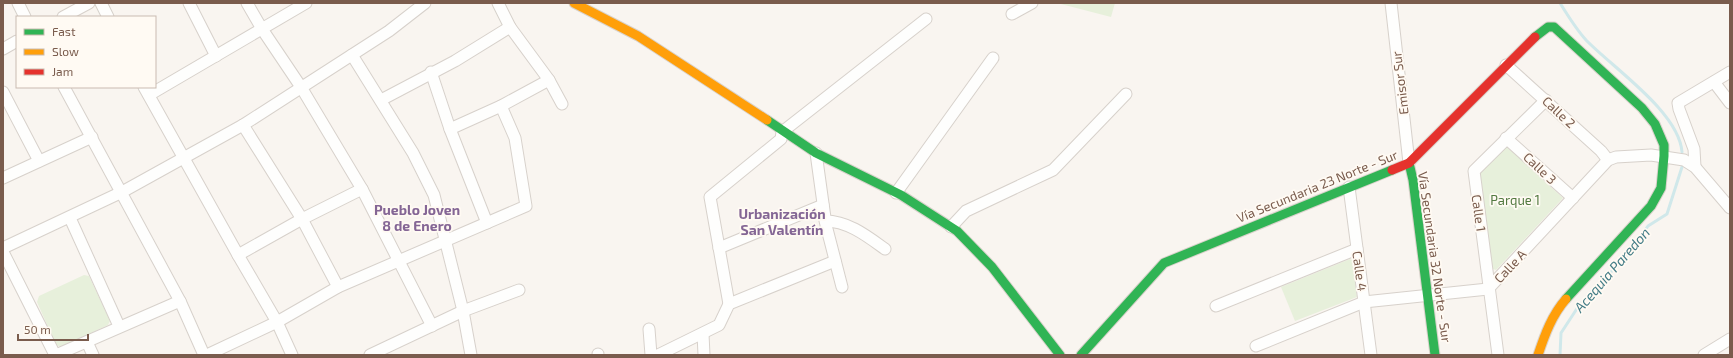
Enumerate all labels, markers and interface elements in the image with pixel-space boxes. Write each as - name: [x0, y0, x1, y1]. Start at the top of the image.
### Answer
- legend: [16, 16, 156, 88]
- text: Fast: [52, 24, 76, 38]
- text: Slow: [52, 44, 79, 58]
- street label: Emisor Sur: [1388, 50, 1412, 116]
- text: Jam: [52, 64, 73, 78]
- street label: Calle 2: [1539, 93, 1579, 131]
- street label: Vía Secundaria 23 Norte - Sur: [1234, 146, 1400, 226]
- street label: Calle 3: [1520, 149, 1560, 187]
- street label: Vía Secundaria 32 Norte - Sur: [1415, 170, 1455, 344]
- park label: Parque 1: [1490, 192, 1540, 208]
- street label: Calle 1: [1468, 193, 1490, 233]
- district label: Pueblo Joven 8 de Enero: [374, 201, 460, 234]
- district label: Urbanización San Valentín: [738, 205, 826, 238]
- water label: Acequia Paredon: [1570, 224, 1653, 316]
- street label: Calle A: [1491, 246, 1529, 286]
- street label: Calle 4: [1349, 250, 1371, 292]
- scale bar: [18, 316, 88, 342]
- text: 50 m: [24, 322, 51, 336]

